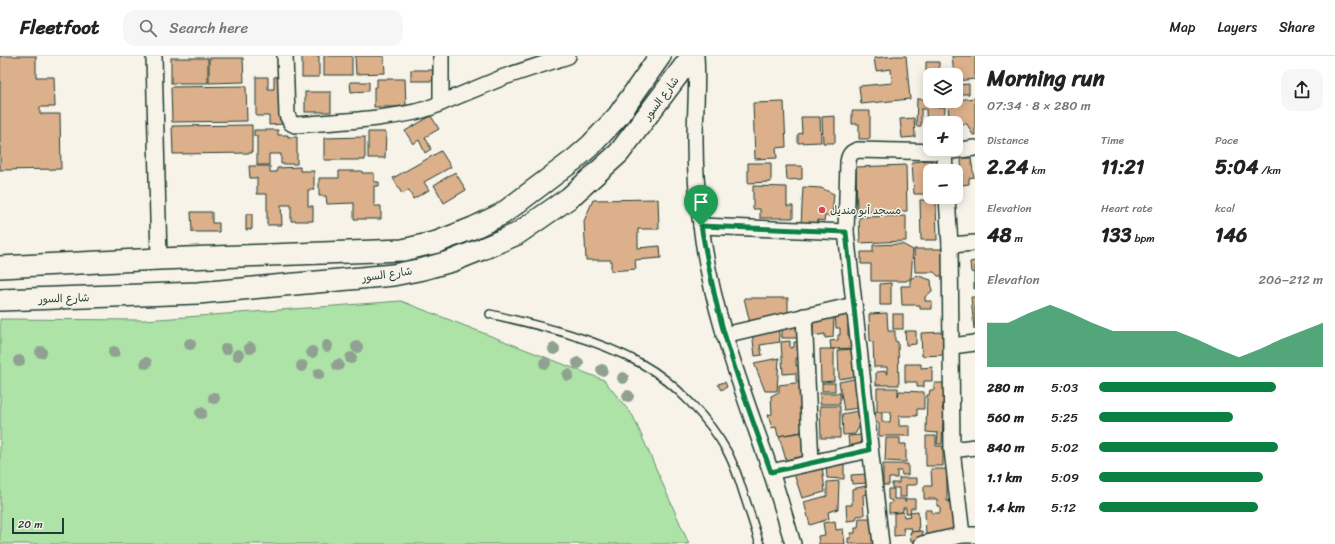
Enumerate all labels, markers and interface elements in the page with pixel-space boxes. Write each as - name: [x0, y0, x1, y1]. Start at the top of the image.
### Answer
- search box: [123, 10, 403, 46]
- text: Fleetfoot: [20, 11, 99, 44]
- text: Search here: [169, 15, 248, 41]
- text: Map: [1170, 15, 1195, 40]
- text: Layers: [1217, 15, 1257, 40]
- text: Share: [1279, 15, 1315, 40]
- icon: search: [137, 17, 159, 39]
- text: Morning run: [987, 59, 1105, 98]
- map controls: [923, 68, 963, 204]
- button: layers: [923, 68, 963, 108]
- button: share: [1281, 69, 1323, 111]
- street label: شارع السور: [638, 72, 684, 125]
- text: 07:34 · 8 × 280 m: [987, 94, 1091, 117]
- button: +: [923, 116, 963, 156]
- text: Distance: [987, 131, 1029, 150]
- text: Time: [1101, 131, 1124, 150]
- text: Pace: [1215, 131, 1238, 150]
- text: 2.24: [987, 150, 1029, 185]
- text: 11:21: [1101, 150, 1144, 185]
- text: 5:04: [1215, 150, 1258, 185]
- text: km: [1029, 161, 1046, 180]
- text: /km: [1258, 161, 1281, 180]
- button: −: [923, 164, 963, 204]
- pin: [684, 185, 718, 226]
- icon: arrive: [690, 191, 712, 213]
- text: Elevation: [987, 199, 1032, 218]
- text: Heart rate: [1101, 199, 1153, 218]
- text: kcal: [1215, 199, 1235, 218]
- place label: مسجد أبو منديل: [830, 201, 901, 220]
- marker: مسجد أبو منديل: [817, 205, 827, 215]
- text: 48: [987, 218, 1012, 253]
- text: 133: [1101, 218, 1132, 253]
- text: 146: [1215, 218, 1247, 253]
- text: m: [1012, 229, 1023, 248]
- text: bpm: [1132, 229, 1155, 248]
- street label: شارع السور: [360, 262, 413, 288]
- text: Elevation: [987, 268, 1040, 291]
- text: 206–212 m: [1259, 268, 1323, 291]
- street label: شارع السور: [37, 288, 90, 309]
- text: 280 m: [987, 376, 1024, 399]
- text: 5:03: [1051, 376, 1078, 399]
- text: 560 m: [987, 406, 1024, 429]
- text: 5:25: [1051, 406, 1078, 429]
- text: 840 m: [987, 436, 1025, 459]
- text: 5:02: [1051, 436, 1079, 459]
- text: 1.1 km: [987, 466, 1022, 489]
- text: 5:09: [1051, 466, 1079, 489]
- text: 1.4 km: [987, 496, 1025, 519]
- text: 5:12: [1051, 496, 1076, 519]
- text: 20 m: [18, 515, 43, 534]
- scale bar: [12, 516, 64, 535]

